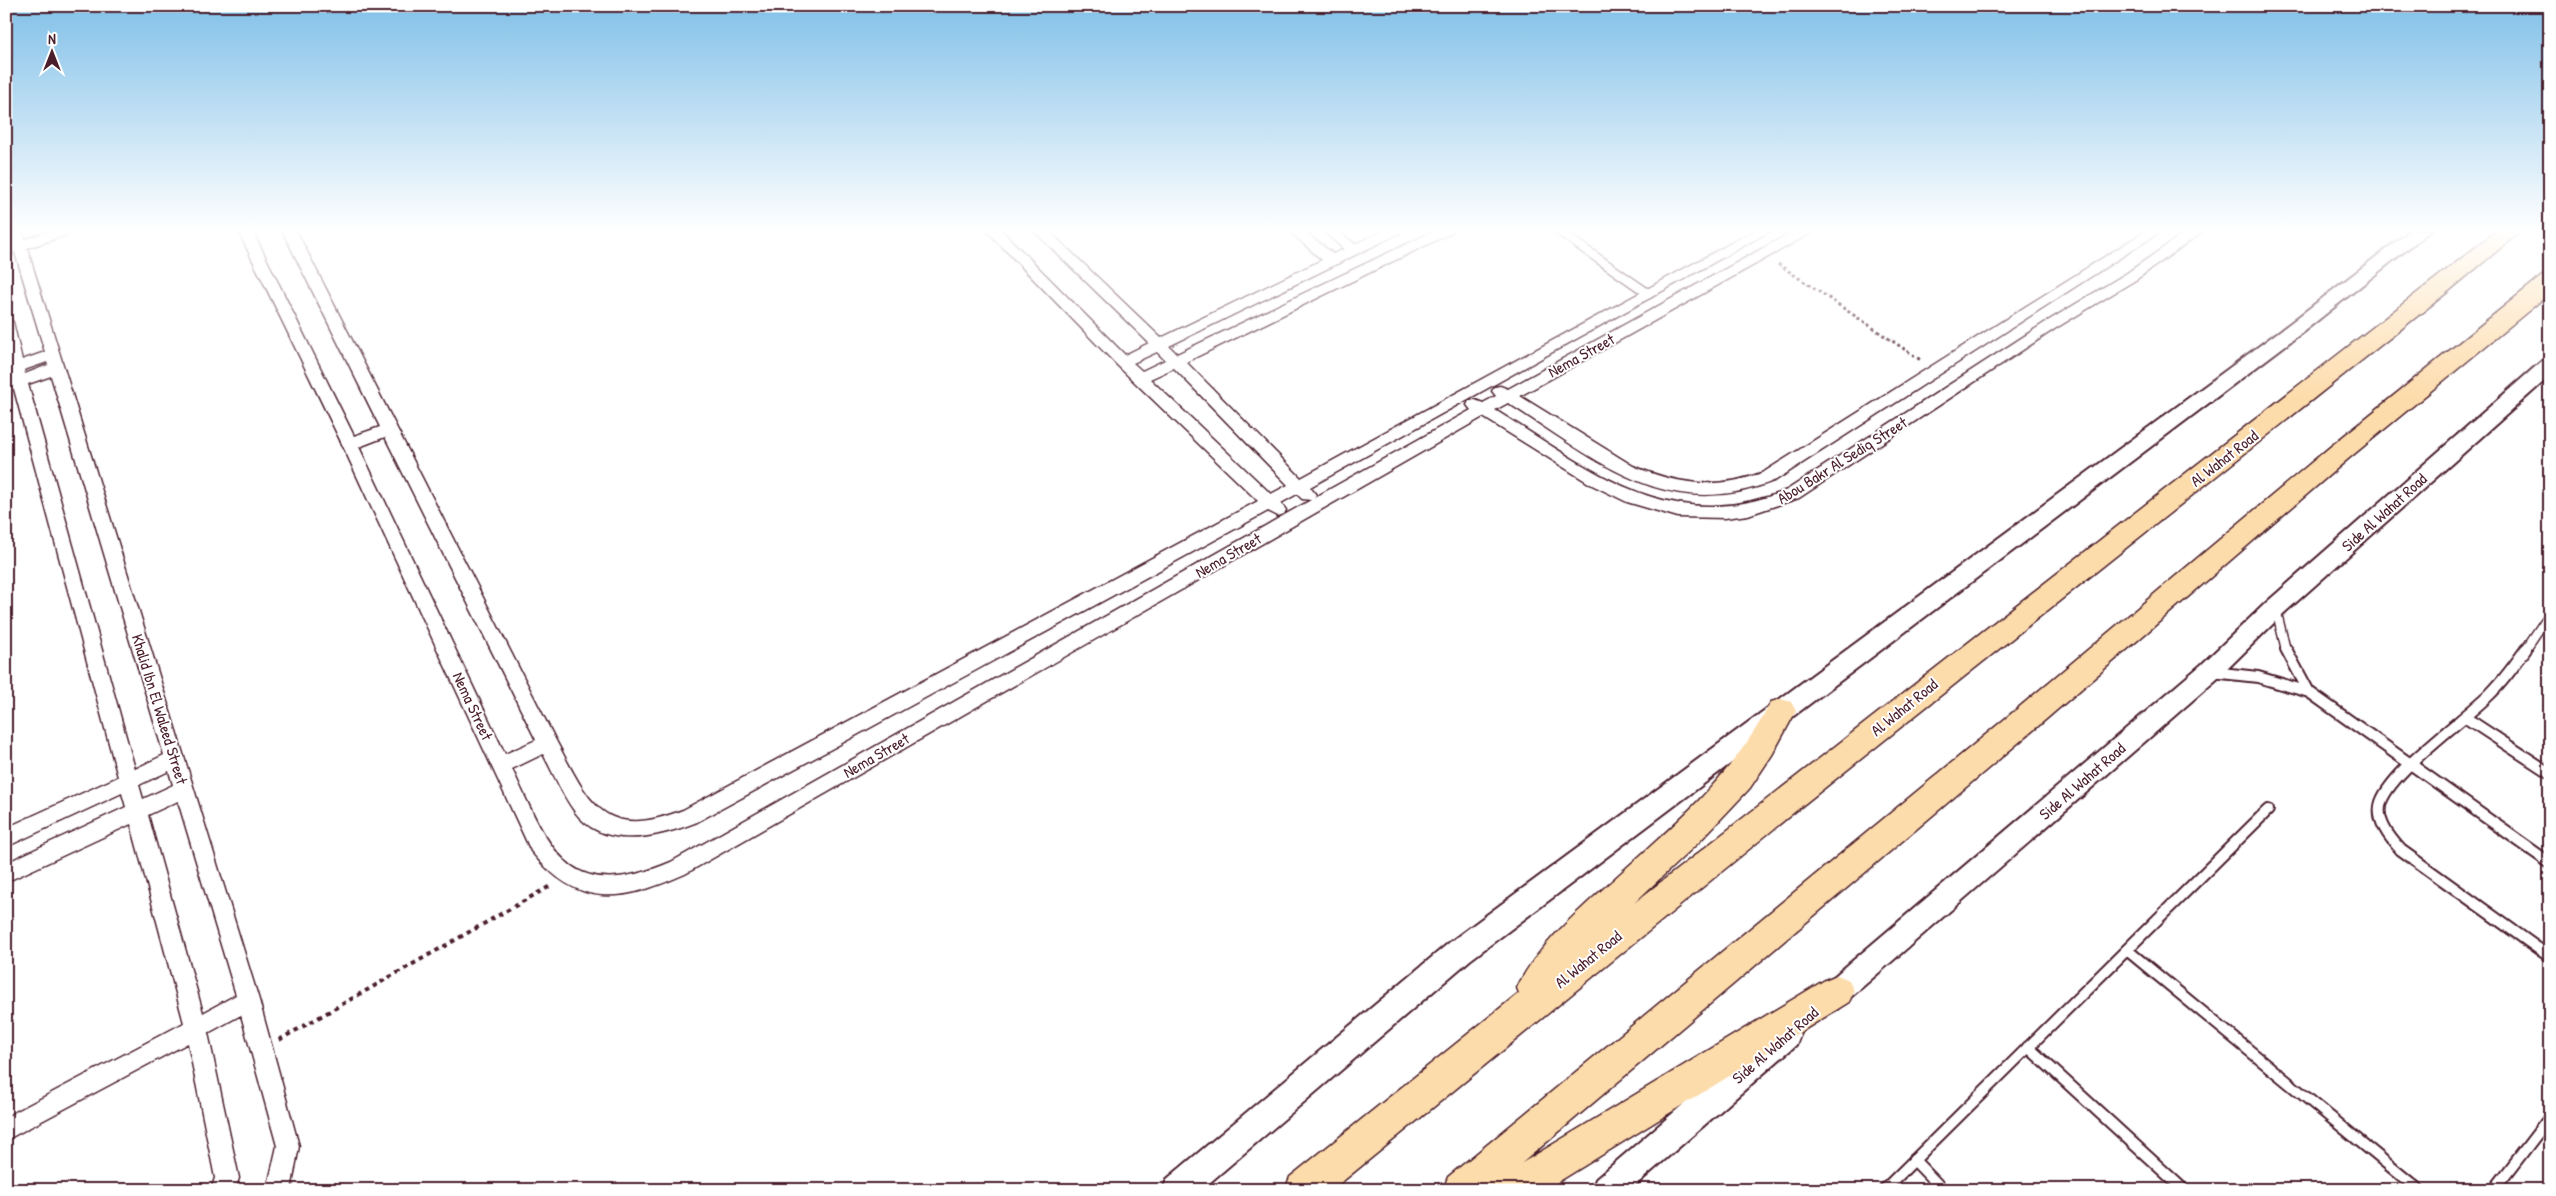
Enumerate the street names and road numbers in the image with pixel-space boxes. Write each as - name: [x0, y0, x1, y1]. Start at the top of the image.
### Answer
- street label: Nema Street: [1544, 327, 1619, 382]
- street label: Abou Bakr Al Sediq Street: [1773, 411, 1912, 509]
- street label: Al Wahat Road: [2186, 425, 2262, 491]
- street label: Side Al Wahat Road: [2337, 468, 2431, 556]
- street label: Nema Street: [1191, 527, 1266, 583]
- street label: Khalid Ibn El Waleed Street: [127, 631, 193, 787]
- street label: Nema Street: [448, 668, 499, 744]
- street label: Al Wahat Road: [1866, 673, 1942, 741]
- street label: Nema Street: [839, 727, 914, 783]
- street label: Side Al Wahat Road: [2034, 737, 2130, 825]
- street label: Al Wahat Road: [1550, 925, 1626, 993]
- street label: Side Al Wahat Road: [1727, 1001, 1823, 1089]

